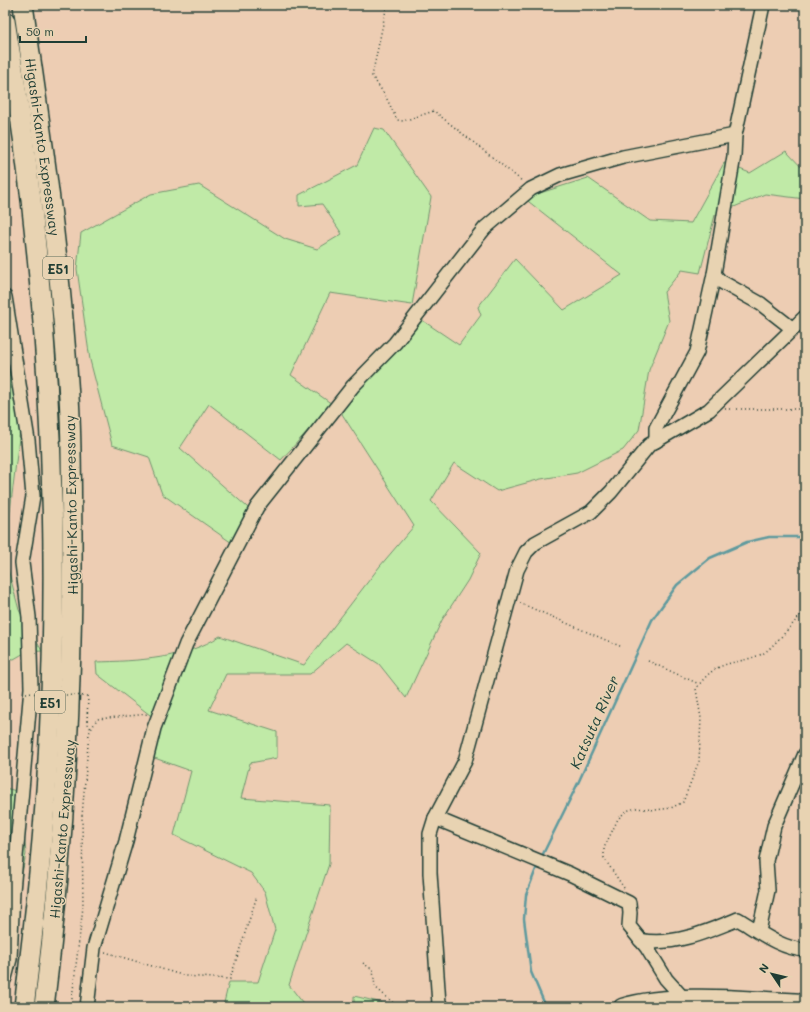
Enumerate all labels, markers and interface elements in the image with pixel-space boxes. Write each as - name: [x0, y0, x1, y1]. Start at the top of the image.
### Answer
- scale bar: [20, 18, 86, 44]
- text: 50 m: [26, 23, 54, 39]
- street label: Higashi-Kanto Expressway: [21, 57, 65, 237]
- road number: E51: [43, 257, 73, 279]
- street label: Higashi-Kanto Expressway: [60, 415, 82, 595]
- water label: Katsuta River: [564, 672, 624, 772]
- road number: E51: [35, 691, 65, 713]
- street label: Higashi-Kanto Expressway: [45, 739, 79, 919]
- north arrow: [752, 954, 792, 994]
- text: N: [755, 960, 772, 976]

